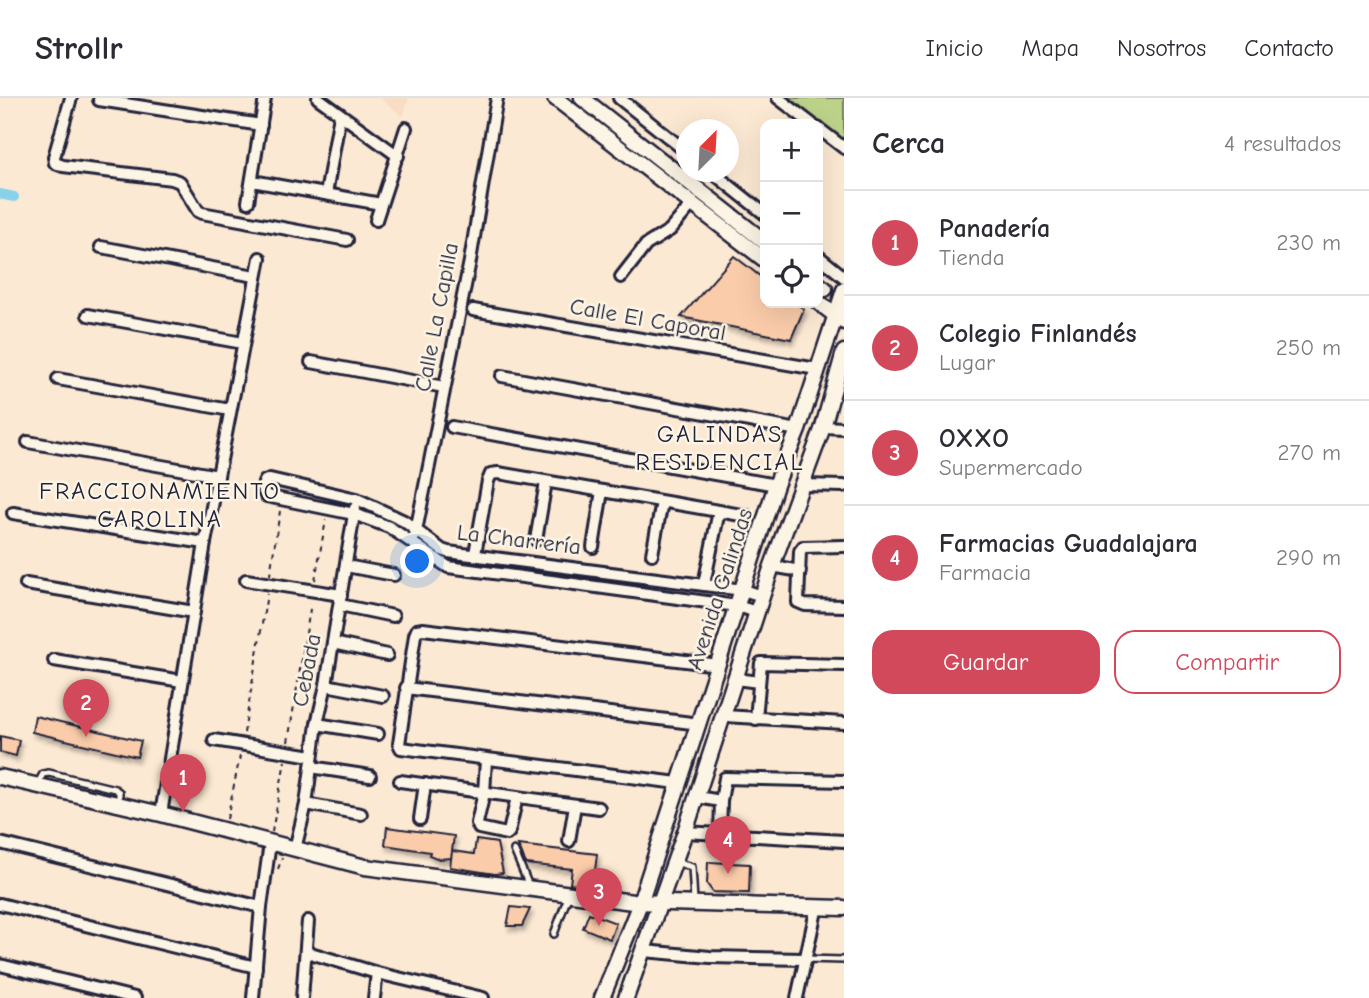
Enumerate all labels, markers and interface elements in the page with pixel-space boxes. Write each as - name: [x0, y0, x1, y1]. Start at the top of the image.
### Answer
- text: Strollr: [35, 29, 123, 67]
- text: Inicio: [926, 34, 983, 62]
- text: Mapa: [1021, 34, 1079, 62]
- text: Nosotros: [1117, 34, 1206, 62]
- text: Contacto: [1244, 34, 1334, 62]
- north arrow: [676, 119, 739, 182]
- map controls: [760, 119, 823, 308]
- button: +: [760, 119, 823, 182]
- text: Cerca: [872, 126, 945, 161]
- text: 4 resultados: [1224, 130, 1341, 157]
- button: −: [760, 182, 823, 245]
- text: Panadería: [939, 214, 1050, 244]
- text: 1: [890, 229, 900, 256]
- text: 230 m: [1277, 229, 1341, 256]
- street label: Calle La Capilla: [409, 240, 464, 394]
- text: Tienda: [939, 244, 1005, 271]
- button: locate: [760, 245, 823, 308]
- street label: Calle El Caporal: [568, 292, 728, 346]
- text: Colegio Finlandés: [939, 319, 1137, 349]
- text: 2: [889, 334, 901, 361]
- text: 250 m: [1276, 334, 1341, 361]
- text: Lugar: [939, 349, 995, 376]
- district label: GALINDAS RESIDENCIAL: [636, 420, 804, 476]
- text: OXXO: [939, 424, 1009, 454]
- text: 3: [889, 439, 901, 466]
- text: 270 m: [1277, 439, 1341, 466]
- text: Supermercado: [939, 454, 1083, 481]
- district label: FRACCIONAMIENTO CAROLINA: [39, 477, 281, 533]
- street label: Avenida Galindas: [681, 505, 758, 674]
- street label: La Charrería: [455, 519, 582, 560]
- text: Farmacias Guadalajara: [939, 529, 1198, 559]
- your location: [400, 544, 434, 578]
- text: 4: [890, 544, 900, 571]
- text: 290 m: [1276, 544, 1341, 571]
- text: Farmacia: [939, 559, 1031, 586]
- button: Guardar: [872, 630, 1100, 694]
- button: Compartir: [1114, 630, 1341, 694]
- street label: Cebada: [286, 631, 327, 709]
- pin: 2: [63, 679, 109, 737]
- pin: 1: [160, 754, 206, 812]
- pin: 4: [705, 816, 751, 874]
- pin: 3: [576, 868, 622, 926]

